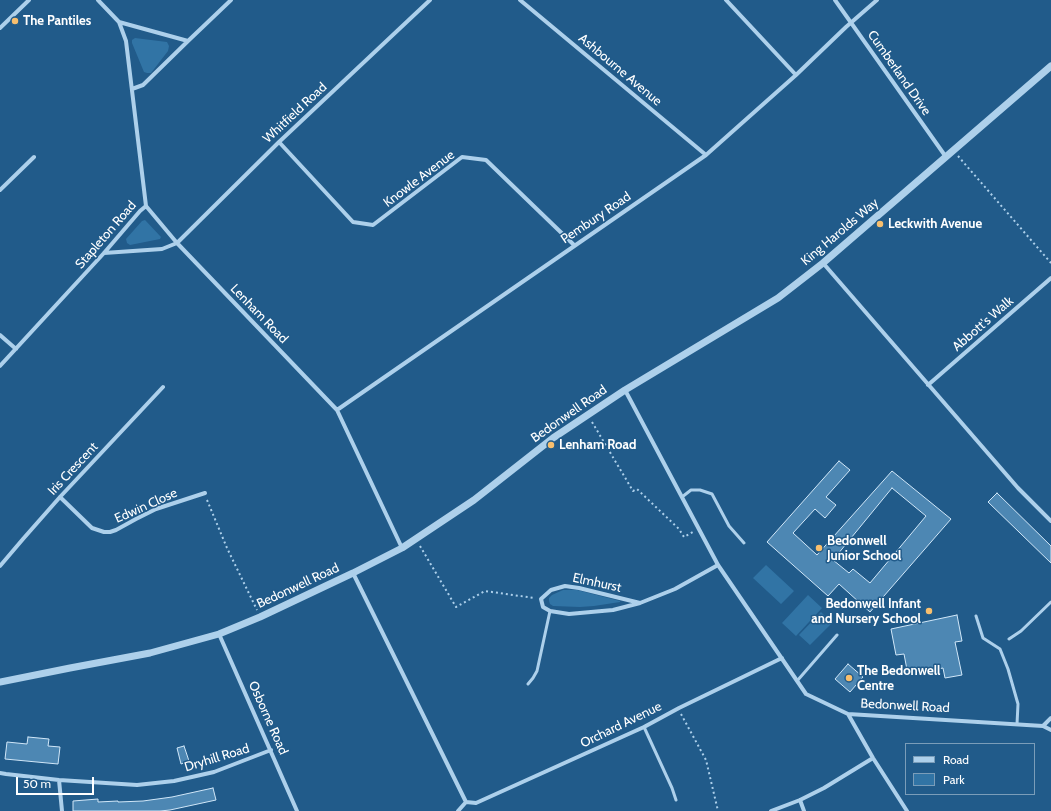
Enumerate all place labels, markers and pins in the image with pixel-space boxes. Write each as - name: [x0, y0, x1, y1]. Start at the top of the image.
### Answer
- place label: The Pantiles: [23, 13, 91, 29]
- marker: The Pantiles: [10, 16, 20, 26]
- place label: Leckwith Avenue: [888, 216, 982, 232]
- marker: Leckwith Avenue: [875, 219, 885, 229]
- place label: Lenham Road: [559, 437, 636, 453]
- marker: Lenham Road: [546, 440, 556, 450]
- place label: Bedonwell Junior School: [827, 533, 901, 564]
- marker: Bedonwell Junior School: [814, 543, 824, 553]
- place label: Bedonwell Infant and Nursery School: [811, 596, 921, 627]
- marker: Bedonwell Infant and Nursery School: [924, 606, 934, 616]
- place label: The Bedonwell Centre: [857, 663, 941, 694]
- marker: The Bedonwell Centre: [844, 673, 854, 683]

